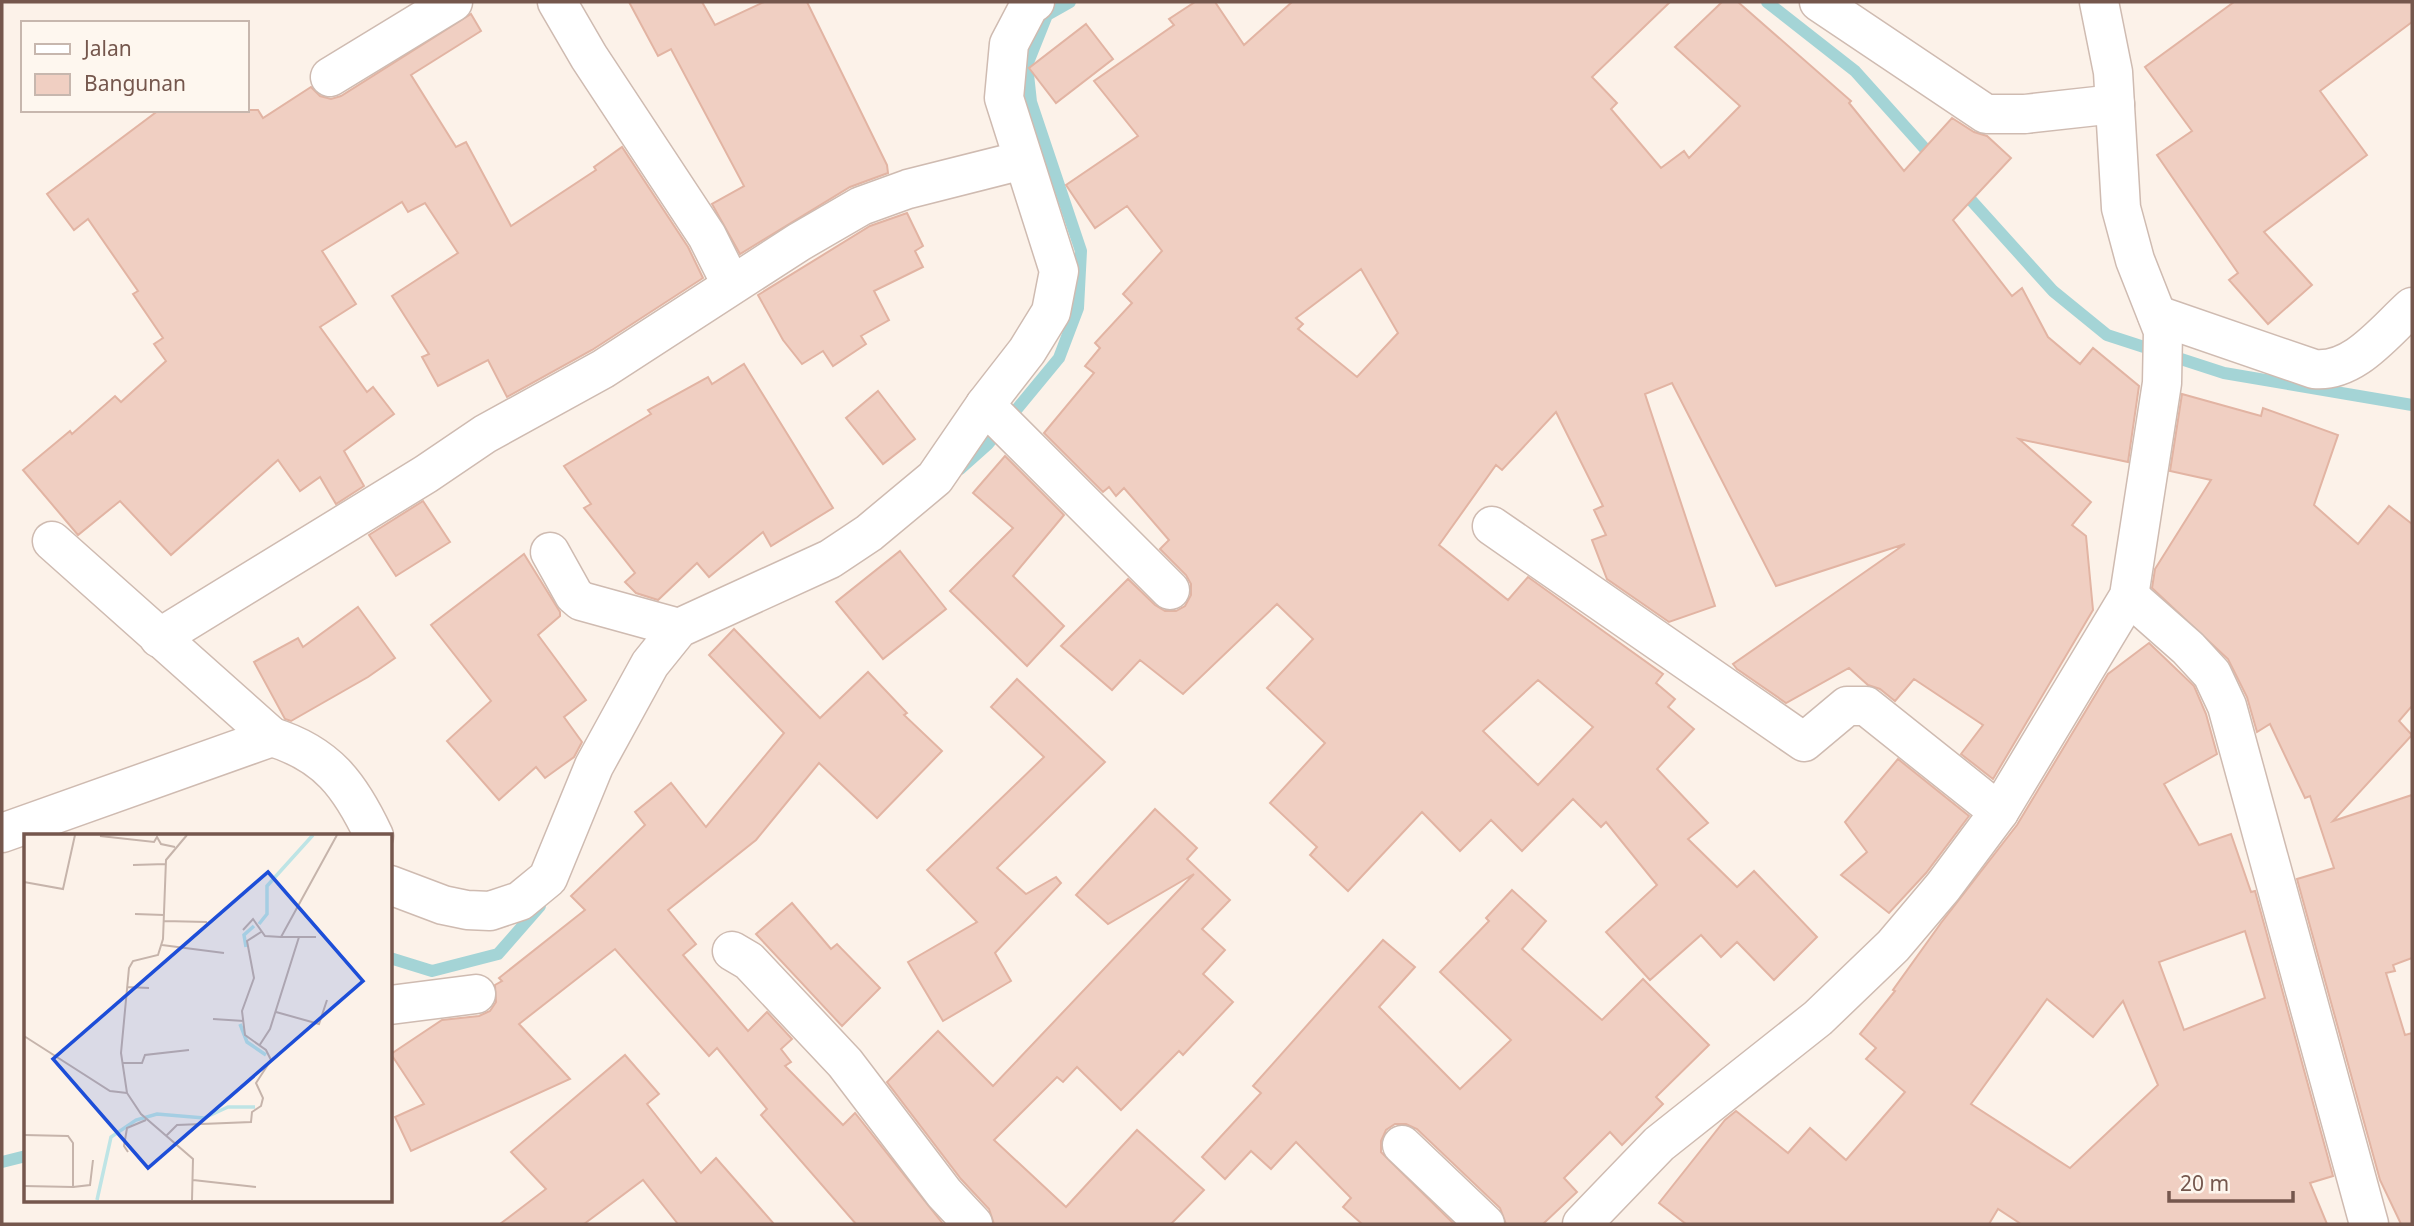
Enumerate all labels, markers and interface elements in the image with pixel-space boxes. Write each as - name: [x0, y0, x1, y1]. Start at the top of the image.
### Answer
- legend: [21, 21, 248, 112]
- text: Jalan: [82, 34, 132, 62]
- text: Bangunan: [84, 69, 186, 97]
- inset map: [24, 834, 392, 1202]
- scale bar: [2169, 1160, 2293, 1204]
- text: 20 m: [2180, 1169, 2229, 1197]

